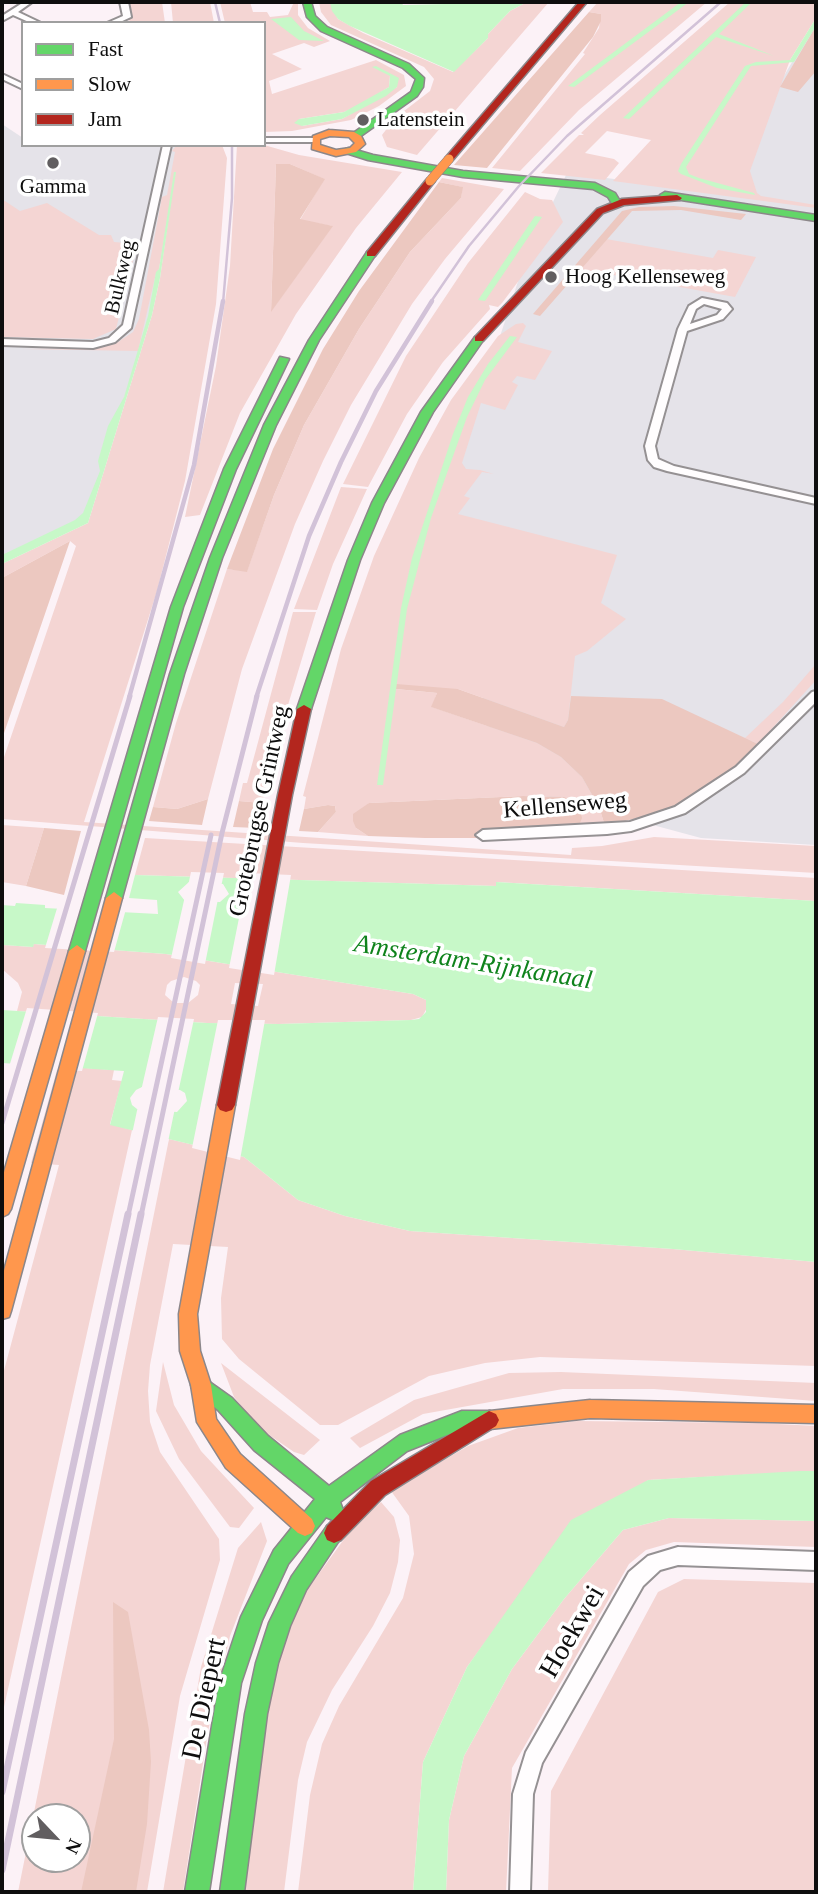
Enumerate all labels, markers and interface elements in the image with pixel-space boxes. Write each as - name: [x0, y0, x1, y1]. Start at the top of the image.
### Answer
- legend: [21, 21, 266, 147]
- text: Fast: [88, 37, 123, 61]
- text: Slow: [88, 72, 131, 96]
- text: Jam: [88, 107, 122, 131]
- place label: Latenstein: [377, 107, 464, 133]
- marker: Latenstein: [355, 112, 371, 128]
- marker: Gamma: [45, 155, 61, 171]
- place label: Gamma: [20, 174, 86, 200]
- street label: Bulkweg: [100, 237, 142, 317]
- place label: Hoog Kellenseweg: [565, 264, 725, 290]
- marker: Hoog Kellenseweg: [543, 269, 559, 285]
- street label: Grotebrugse Grintweg: [224, 703, 296, 919]
- street label: Kellenseweg: [502, 786, 628, 826]
- water label: Amsterdam-Rijnkanaal: [352, 929, 594, 997]
- street label: Hoekwei: [533, 1580, 613, 1684]
- street label: De Diepert: [176, 1635, 234, 1763]
- north arrow: [21, 1803, 91, 1873]
- text: N: [61, 1836, 86, 1857]

